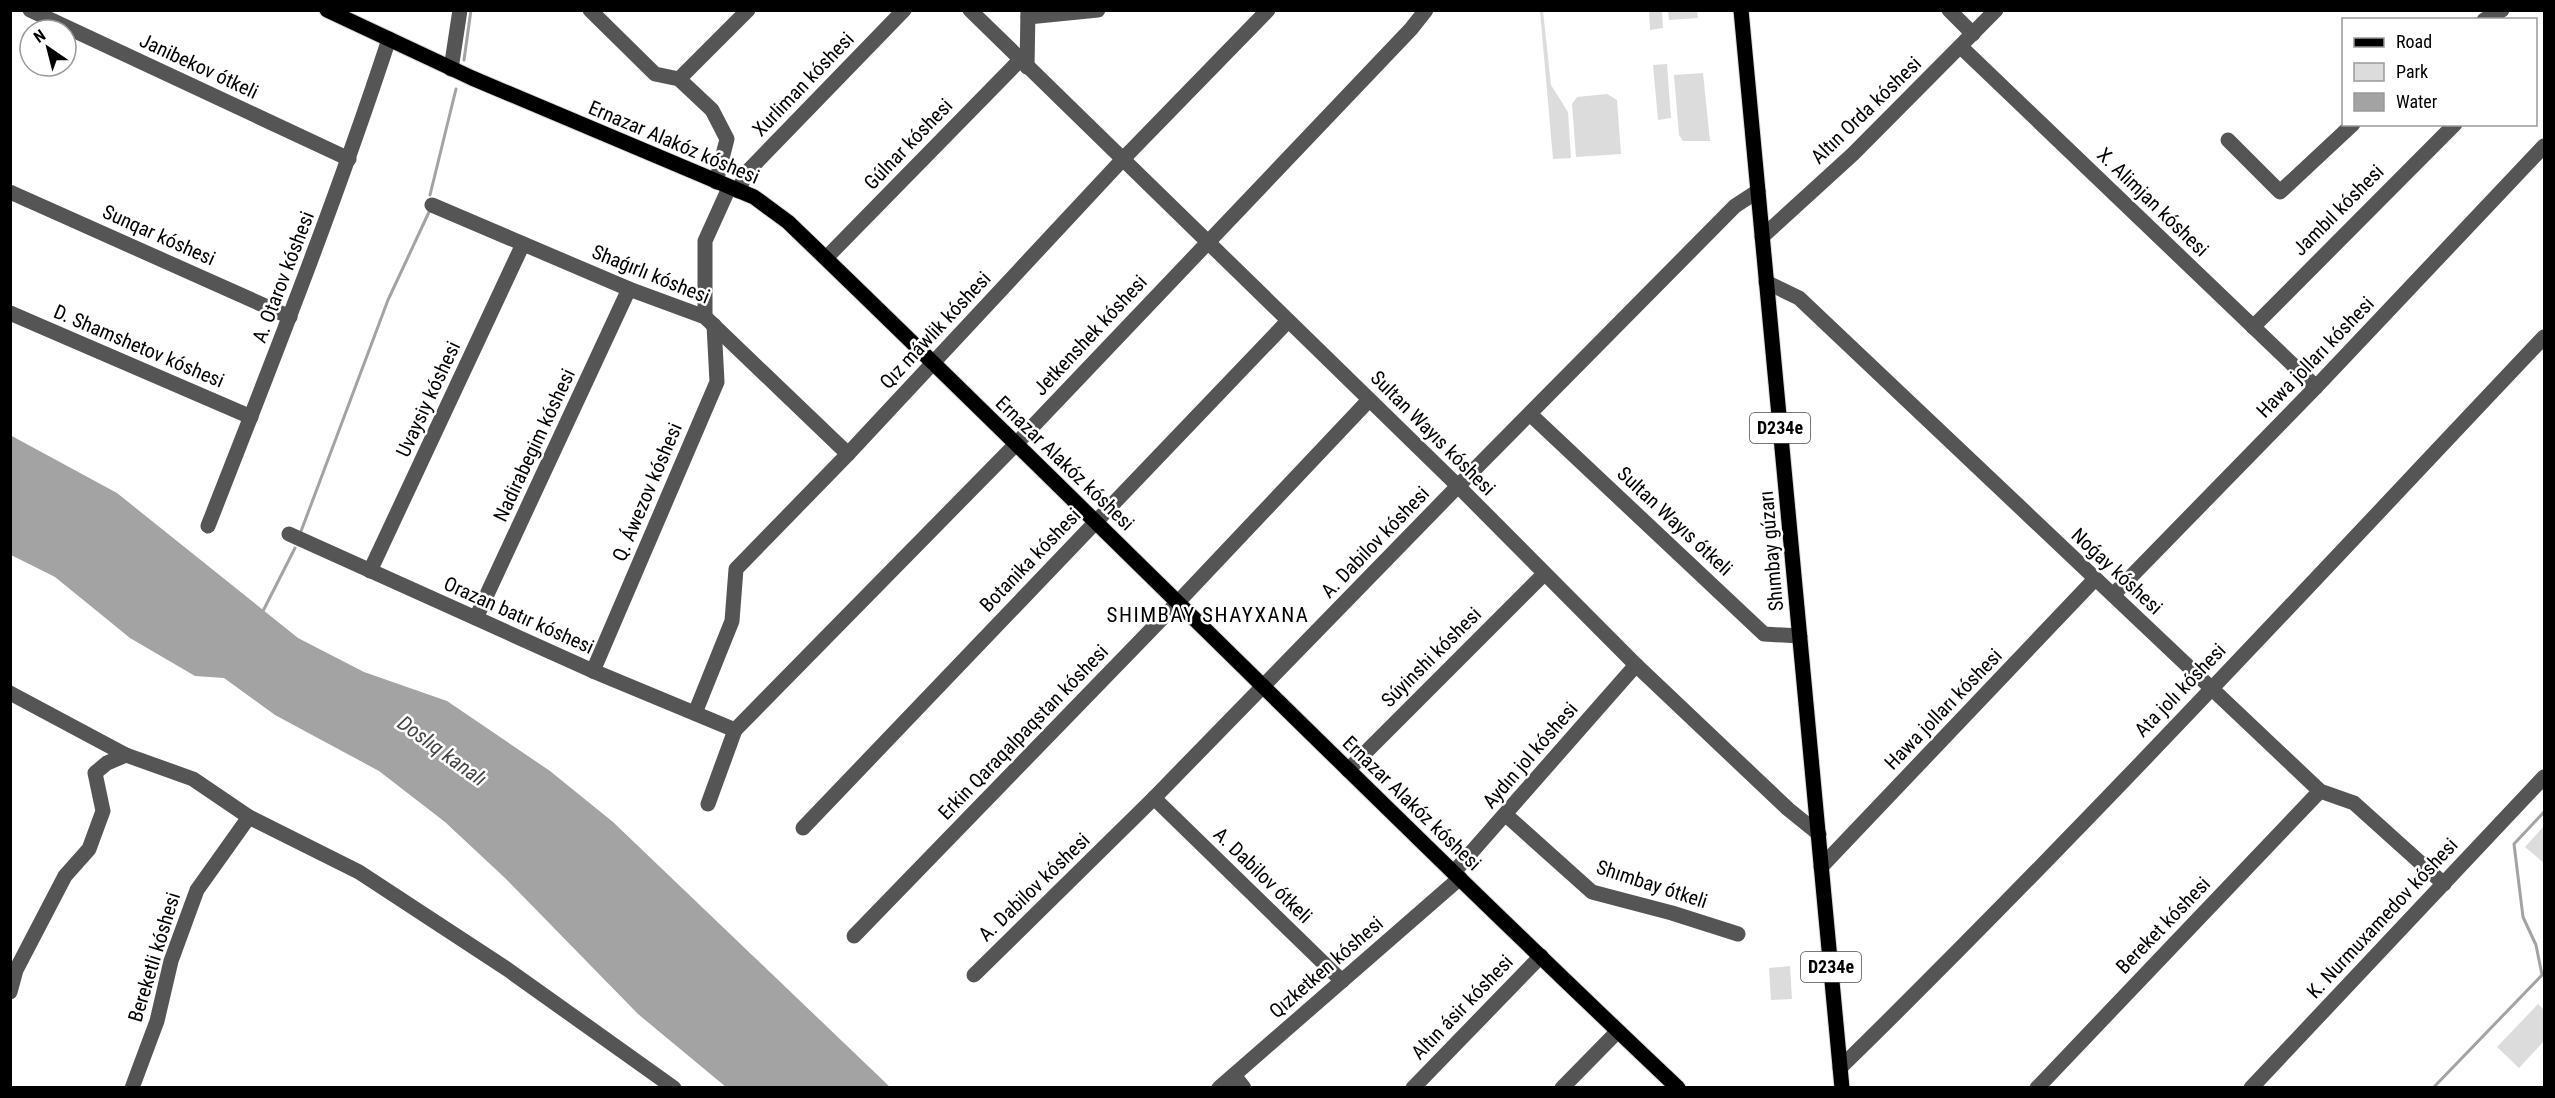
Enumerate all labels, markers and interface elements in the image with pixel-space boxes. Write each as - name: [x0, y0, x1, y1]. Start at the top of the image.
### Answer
- north arrow: [18, 18, 78, 78]
- legend: [2342, 18, 2537, 126]
- text: N: [30, 26, 49, 47]
- street label: Xurliman kóshesi: [747, 27, 859, 141]
- street label: Janibekov ótkeli: [136, 28, 262, 104]
- text: Road: [2396, 31, 2432, 52]
- street label: Altın Orda kóshesi: [1806, 51, 1926, 169]
- text: Park: [2396, 61, 2428, 82]
- text: Water: [2396, 91, 2438, 112]
- street label: Gúlnar kóshesi: [859, 94, 957, 194]
- street label: Ernazar Alakóz kóshesi: [585, 95, 763, 189]
- street label: X. Alimjan kóshesi: [2092, 143, 2214, 261]
- street label: Jambıl kóshesi: [2287, 159, 2389, 261]
- street label: Sunqar kóshesi: [99, 199, 219, 271]
- street label: A. Otarov kóshesi: [247, 208, 319, 346]
- street label: Shaǵırlı kóshesi: [589, 239, 713, 309]
- street label: Qız máwlik kóshesi: [875, 266, 995, 394]
- street label: Jetkenshek kóshesi: [1028, 270, 1152, 400]
- street label: Hawa jolları kóshesi: [2251, 292, 2379, 422]
- street label: D. Shamshetov kóshesi: [50, 299, 228, 393]
- street label: Uvaysiy kóshesi: [391, 337, 465, 461]
- street label: Nadirabegim kóshesi: [488, 365, 580, 525]
- street label: Sultan Wayıs kóshesi: [1366, 366, 1500, 500]
- street label: Ernazar Alakóz kóshesi: [991, 391, 1139, 535]
- road number: D234e: [1750, 413, 1810, 443]
- street label: Q. Áwezov kóshesi: [607, 419, 687, 565]
- street label: Sultan Wayıs ótkeli: [1612, 461, 1738, 581]
- street label: A. Dabilov kóshesi: [1316, 481, 1434, 603]
- street label: Shımbay gúzarı: [1754, 490, 1788, 612]
- street label: Botanika kóshesi: [975, 503, 1085, 617]
- street label: Noǵay kóshesi: [2067, 523, 2167, 619]
- street label: Orazan batır kóshesi: [440, 571, 598, 659]
- street label: Súyinshi kóshesi: [1376, 602, 1486, 712]
- district label: SHIMBAY SHAYXANA: [1107, 603, 1309, 627]
- street label: Ata jolı kóshesi: [2129, 638, 2231, 742]
- street label: Erkin Qaraqalpaqstan kóshesi: [933, 639, 1113, 825]
- street label: Hawa jolları kóshesi: [1879, 644, 2007, 774]
- street label: Aydın jol kóshesi: [1477, 697, 1583, 813]
- water label: Doslıq kanalı: [393, 711, 491, 791]
- street label: Ernazar Alakóz kóshesi: [1338, 731, 1486, 875]
- street label: A. Dabilov ótkeli: [1209, 822, 1317, 928]
- street label: A. Dabilov kóshesi: [973, 828, 1095, 946]
- street label: K. Nurmuxamedov kóshesi: [2302, 833, 2462, 1003]
- street label: Shımbay ótkeli: [1593, 855, 1711, 913]
- street label: Bereket kóshesi: [2111, 872, 2215, 978]
- street label: Bereketli kóshesi: [123, 889, 185, 1025]
- street label: Qızketken kóshesi: [1264, 911, 1388, 1023]
- street label: Altın ásir kóshesi: [1406, 950, 1518, 1064]
- road number: D234e: [1801, 952, 1861, 982]

